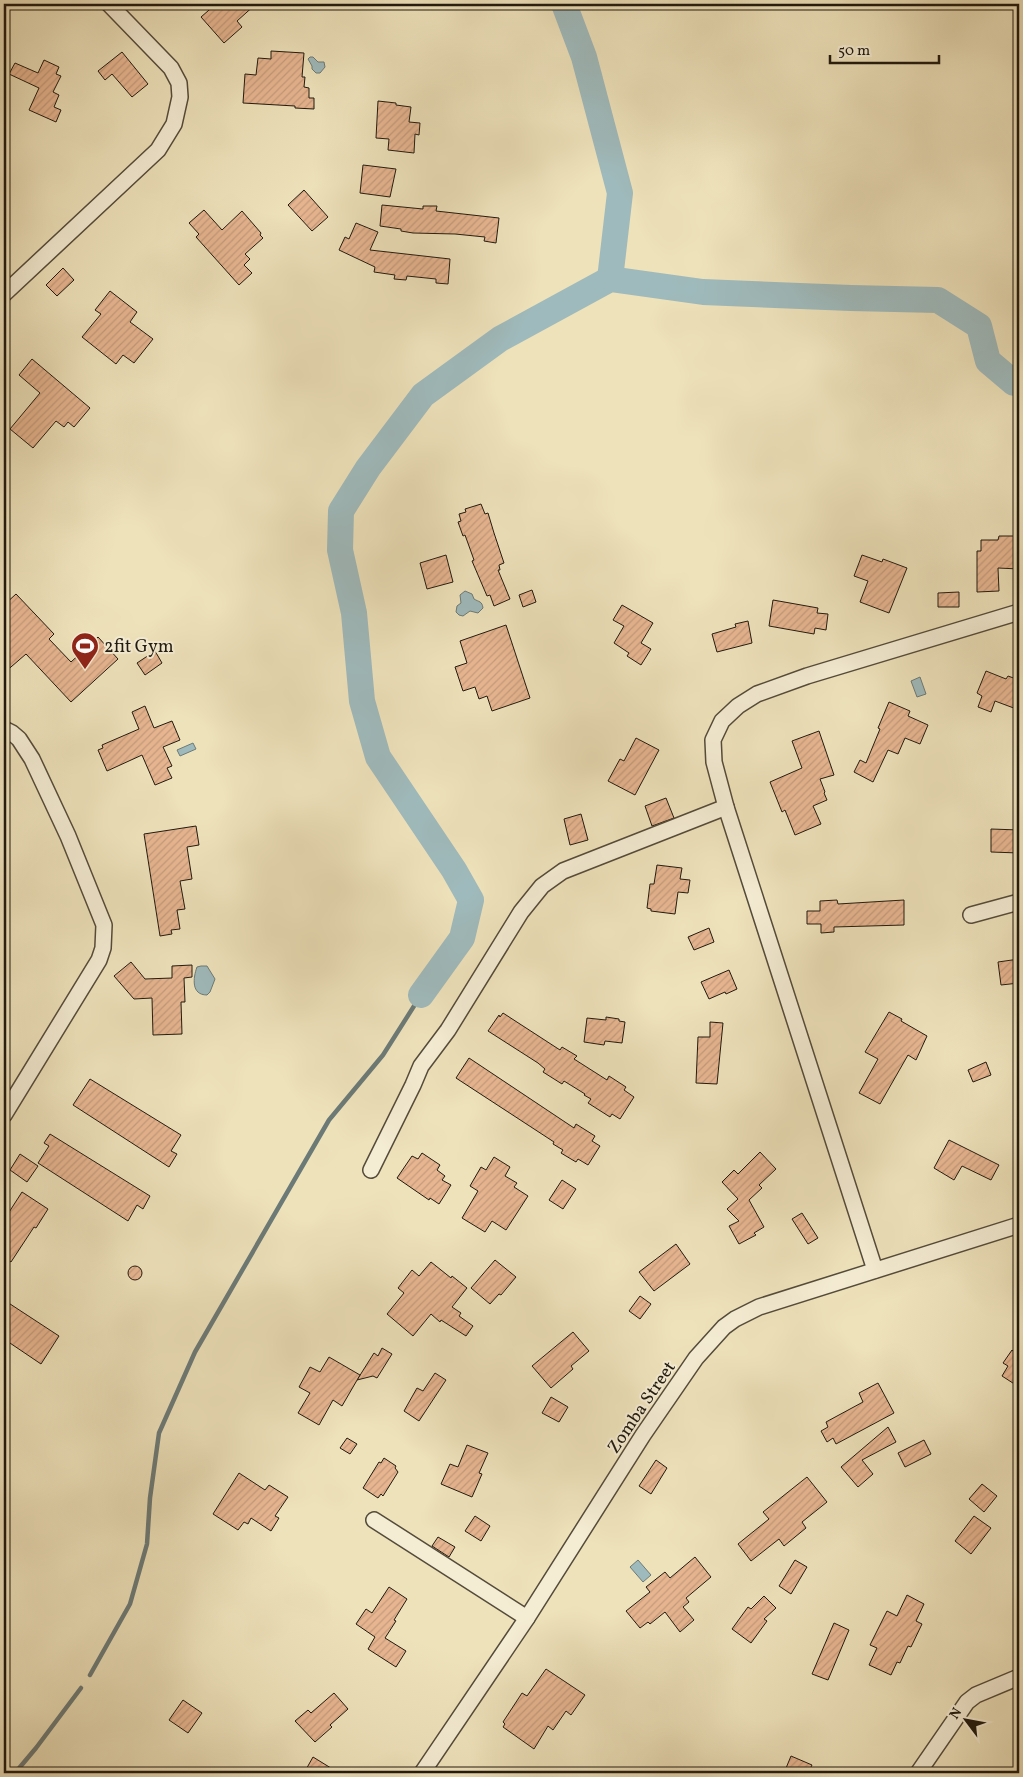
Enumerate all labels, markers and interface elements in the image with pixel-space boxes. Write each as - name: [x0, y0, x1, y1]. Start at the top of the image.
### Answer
- scale bar: [830, 32, 939, 64]
- text: 50 m: [838, 41, 870, 62]
- sports icon: 2fit Gym: [70, 631, 100, 670]
- place label: 2fit Gym: [104, 635, 174, 660]
- street label: Zomba Street: [602, 1357, 682, 1459]
- north arrow: [940, 1694, 990, 1744]
- text: N: [945, 1705, 967, 1723]

